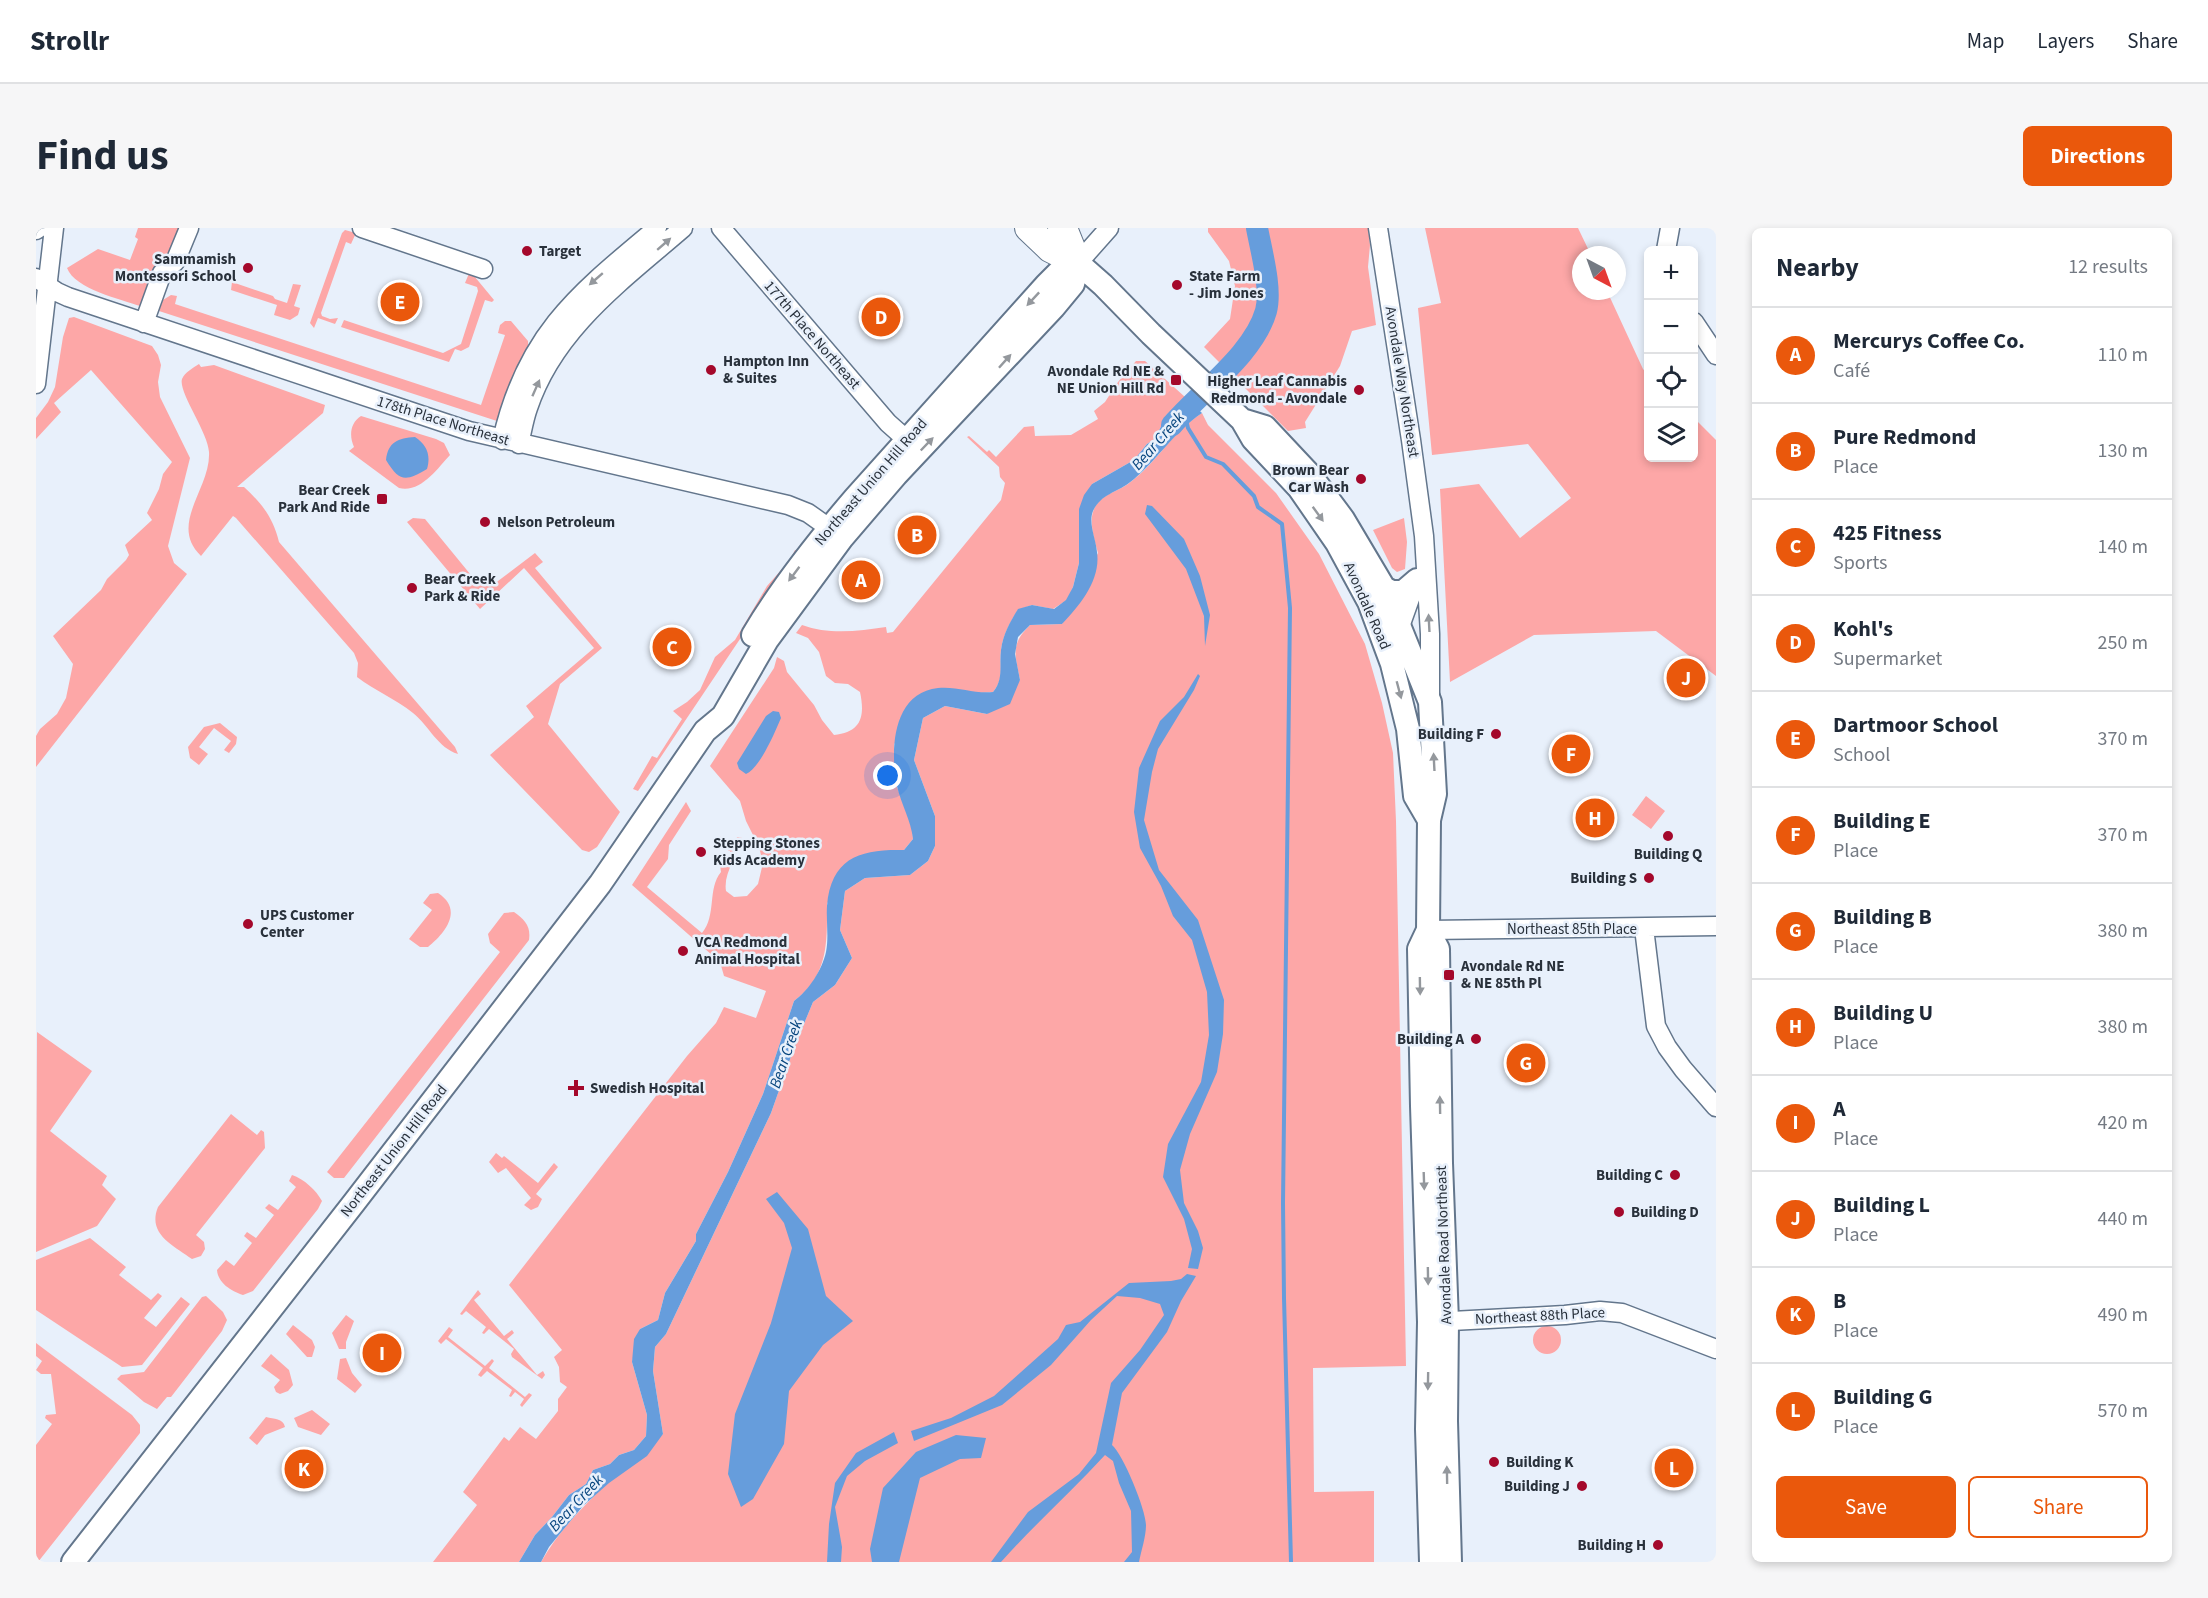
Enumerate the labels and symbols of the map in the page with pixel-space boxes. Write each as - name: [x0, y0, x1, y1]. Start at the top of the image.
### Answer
- one-way arrow: [656, 238, 671, 251]
- place label: Target: [539, 241, 581, 262]
- marker: Target: [520, 244, 534, 258]
- north arrow: [1572, 246, 1626, 300]
- place label: Sammamish Montessori School: [115, 249, 237, 287]
- marker: Sammamish Montessori School: [241, 261, 255, 275]
- place label: State Farm - Jim Jones: [1189, 266, 1264, 304]
- one-way arrow: [589, 272, 604, 285]
- street label: 177th Place Northeast: [759, 276, 865, 394]
- marker: State Farm - Jim Jones: [1170, 278, 1184, 292]
- pin: E: [380, 280, 420, 325]
- one-way arrow: [1027, 291, 1040, 306]
- pin: D: [862, 294, 900, 340]
- street label: Avondale Way Northeast: [1380, 305, 1424, 459]
- place label: Hampton Inn & Suites: [723, 351, 809, 389]
- one-way arrow: [997, 354, 1011, 368]
- place label: Avondale Rd NE & NE Union Hill Rd: [1047, 361, 1164, 399]
- marker: Hampton Inn & Suites: [704, 363, 718, 377]
- place label: Higher Leaf Cannabis Redmond - Avondale: [1207, 371, 1347, 409]
- marker: Avondale Rd NE & NE Union Hill Rd: [1169, 373, 1183, 387]
- one-way arrow: [532, 379, 541, 397]
- marker: Higher Leaf Cannabis Redmond - Avondale: [1352, 383, 1366, 397]
- street label: 178th Place Northeast: [374, 391, 512, 451]
- water label: Bear Creek: [1126, 407, 1190, 475]
- street label: Northeast Union Hill Road: [810, 414, 932, 550]
- one-way arrow: [919, 438, 933, 452]
- place label: Brown Bear Car Wash: [1272, 460, 1349, 498]
- marker: Brown Bear Car Wash: [1354, 472, 1368, 486]
- place label: Bear Creek Park And Ride: [278, 480, 371, 518]
- marker: Bear Creek Park And Ride: [375, 492, 389, 506]
- one-way arrow: [1312, 506, 1324, 522]
- place label: Nelson Petroleum: [497, 512, 615, 533]
- pin: B: [898, 512, 936, 558]
- marker: Nelson Petroleum: [478, 515, 492, 529]
- pin: A: [842, 558, 880, 602]
- street label: Avondale Road: [1338, 559, 1396, 653]
- one-way arrow: [789, 567, 801, 582]
- place label: Bear Creek Park & Ride: [424, 569, 500, 607]
- marker: Bear Creek Park & Ride: [405, 581, 419, 595]
- one-way arrow: [1425, 613, 1434, 632]
- pin: C: [652, 624, 692, 670]
- pin: J: [1666, 656, 1706, 700]
- one-way arrow: [1395, 681, 1405, 699]
- place label: Building F: [1418, 724, 1484, 745]
- marker: Building F: [1489, 727, 1503, 741]
- pin: F: [1552, 732, 1591, 776]
- one-way arrow: [1429, 753, 1438, 772]
- your location: [873, 761, 902, 790]
- pin: H: [1576, 796, 1614, 840]
- marker: Building Q: [1661, 829, 1675, 843]
- place label: Stepping Stones Kids Academy: [713, 833, 820, 871]
- place label: Building Q: [1634, 844, 1703, 865]
- marker: Stepping Stones Kids Academy: [694, 845, 708, 859]
- place label: Building S: [1570, 868, 1637, 889]
- marker: Building S: [1642, 871, 1656, 885]
- place label: UPS Customer Center: [260, 905, 354, 943]
- marker: UPS Customer Center: [241, 917, 255, 931]
- street label: Northeast 85th Place: [1507, 919, 1637, 940]
- place label: VCA Redmond Animal Hospital: [694, 932, 800, 970]
- marker: VCA Redmond Animal Hospital: [676, 944, 690, 958]
- place label: Avondale Rd NE & NE 85th Pl: [1460, 956, 1564, 994]
- marker: Avondale Rd NE & NE 85th Pl: [1442, 968, 1456, 982]
- one-way arrow: [1415, 977, 1425, 996]
- water label: Bear Creek: [764, 1016, 808, 1091]
- place label: Building A: [1397, 1029, 1464, 1050]
- marker: Building A: [1469, 1032, 1483, 1046]
- pin: G: [1506, 1040, 1546, 1086]
- place label: Swedish Hospital: [590, 1078, 705, 1099]
- marker: Swedish Hospital: [567, 1079, 585, 1097]
- street label: Northeast Union Hill Road: [336, 1081, 452, 1221]
- one-way arrow: [1435, 1095, 1445, 1114]
- street label: Avondale Road Northeast: [1431, 1165, 1457, 1325]
- place label: Building C: [1596, 1165, 1663, 1186]
- marker: Building C: [1668, 1168, 1682, 1182]
- one-way arrow: [1419, 1172, 1429, 1191]
- place label: Building D: [1631, 1202, 1699, 1223]
- marker: Building D: [1612, 1205, 1626, 1219]
- one-way arrow: [1423, 1267, 1432, 1286]
- street label: Northeast 88th Place: [1474, 1302, 1606, 1330]
- pin: I: [362, 1330, 402, 1376]
- one-way arrow: [1423, 1371, 1433, 1390]
- pin: K: [284, 1446, 324, 1492]
- pin: L: [1654, 1446, 1694, 1490]
- place label: Building K: [1506, 1452, 1574, 1473]
- marker: Building K: [1487, 1455, 1501, 1469]
- one-way arrow: [1442, 1465, 1452, 1484]
- water label: Bear Creek: [544, 1469, 609, 1537]
- place label: Building J: [1504, 1476, 1570, 1497]
- marker: Building J: [1575, 1479, 1589, 1493]
- place label: Building H: [1578, 1535, 1646, 1556]
- marker: Building H: [1651, 1538, 1665, 1552]

